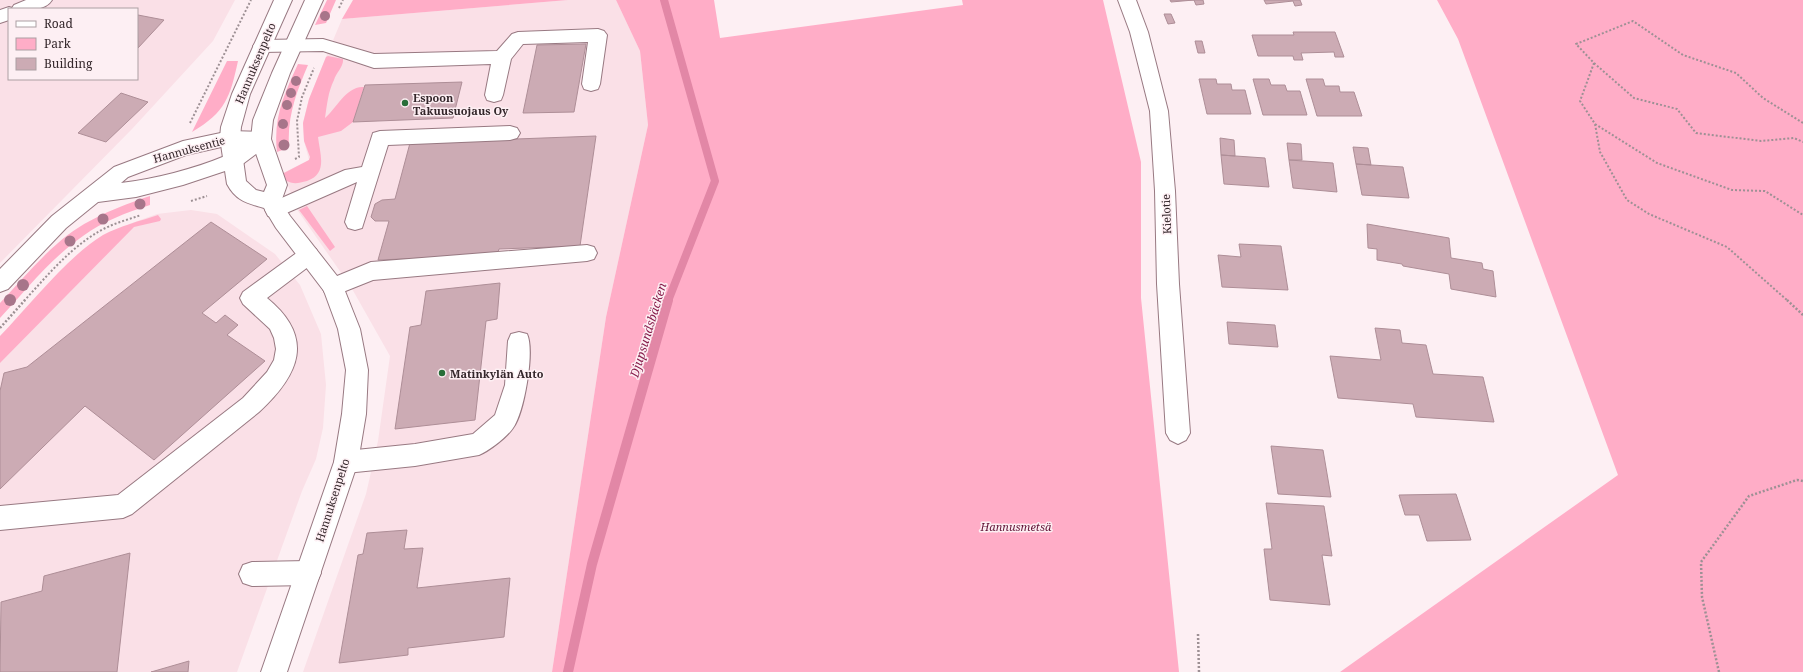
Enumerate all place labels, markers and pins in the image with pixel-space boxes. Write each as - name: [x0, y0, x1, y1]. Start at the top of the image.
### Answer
- place label: Espoon Takuusuojaus Oy: [413, 90, 509, 118]
- marker: Espoon Takuusuojaus Oy: [400, 98, 410, 108]
- place label: Matinkylän Auto: [450, 366, 544, 381]
- marker: Matinkylän Auto: [437, 368, 447, 378]

